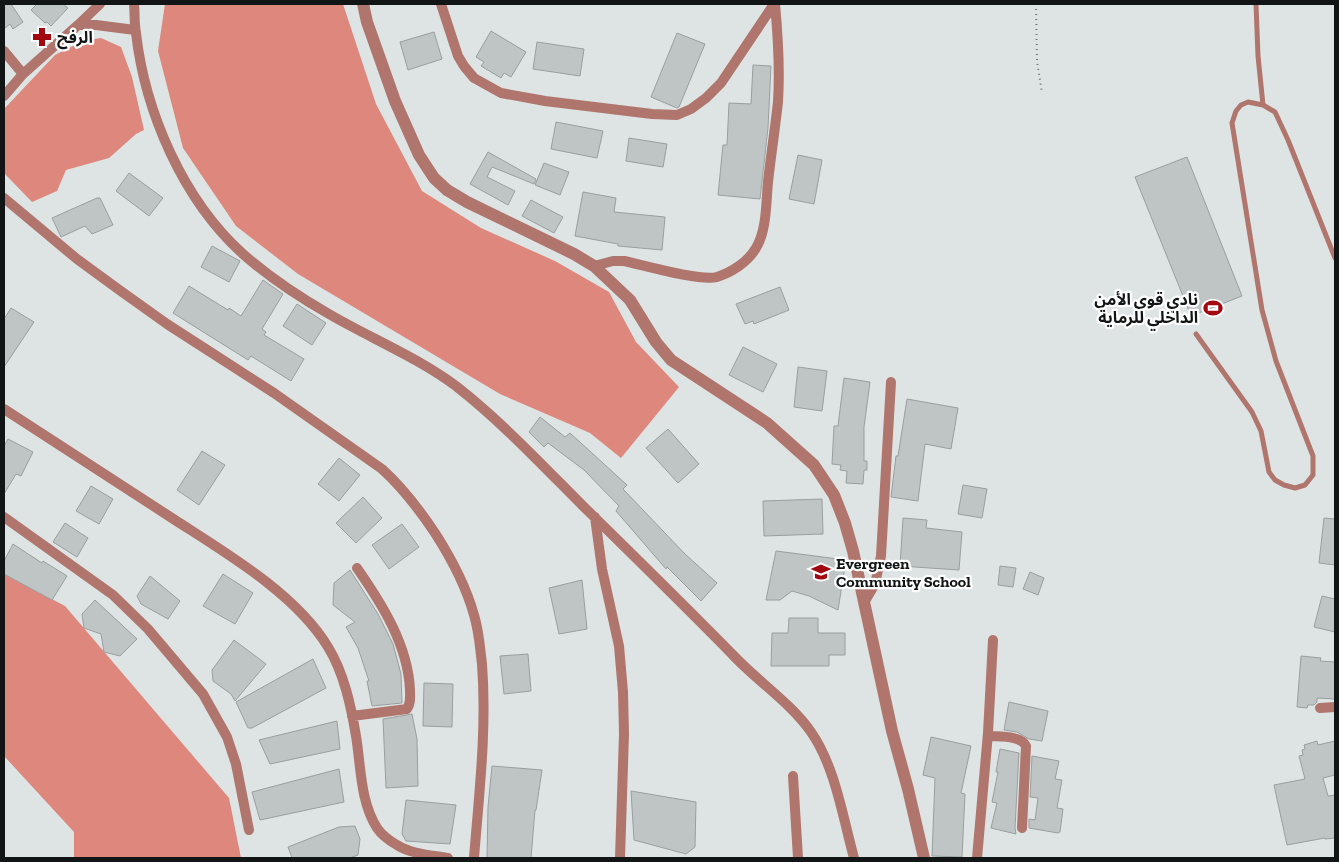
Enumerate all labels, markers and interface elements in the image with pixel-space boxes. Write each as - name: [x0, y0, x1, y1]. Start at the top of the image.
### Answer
- pharmacy icon: الرفح: [31, 26, 53, 48]
- place label: الرفح: [57, 28, 93, 50]
- place label: نادي قوى الأمن الداخلي للرماية: [1094, 290, 1198, 331]
- sports icon: نادي قوى الأمن الداخلي للرماية: [1202, 297, 1224, 319]
- place label: Evergreen Community School: [836, 554, 971, 591]
- school or university icon: Evergreen Community School: [810, 561, 832, 583]

